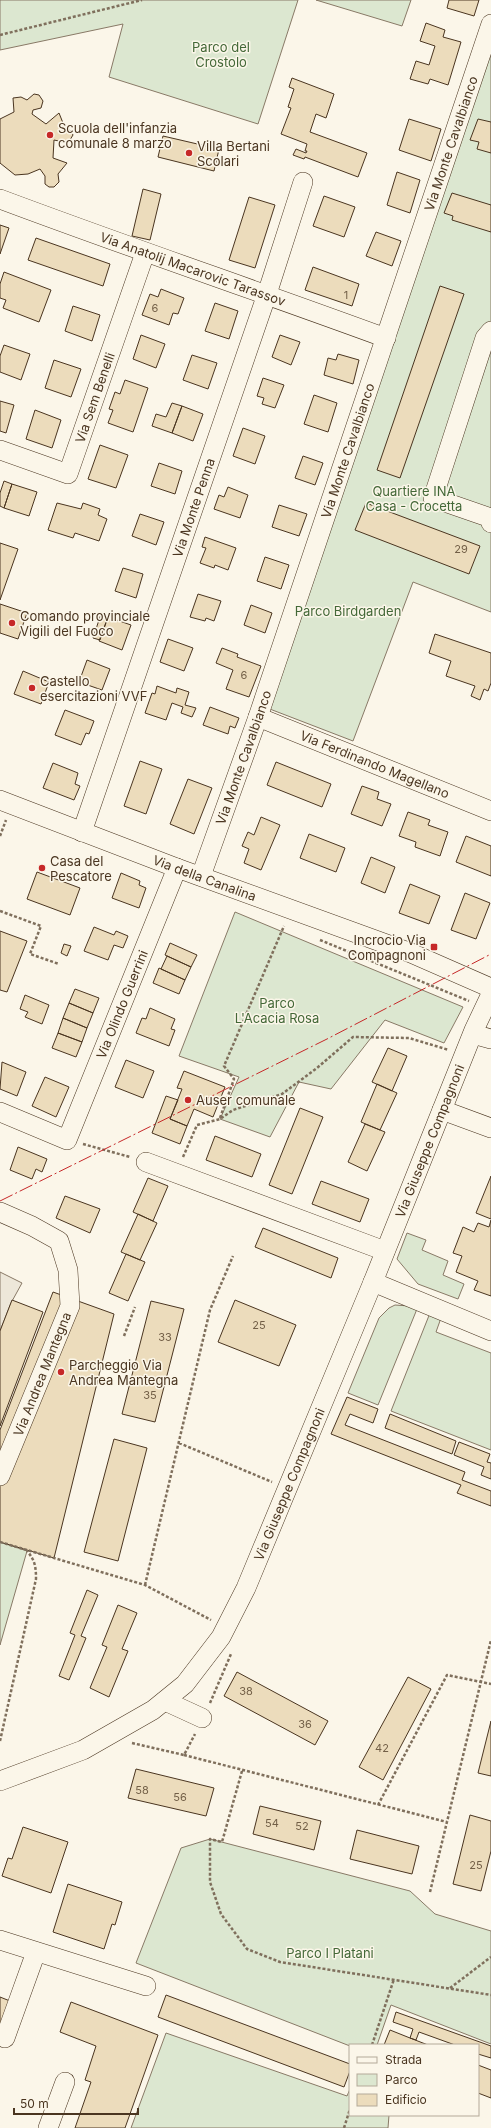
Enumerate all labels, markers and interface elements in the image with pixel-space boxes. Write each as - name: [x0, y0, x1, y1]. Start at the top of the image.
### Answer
- park label: Parco del Crostolo: [192, 39, 250, 70]
- street label: Via Monte Cavalbianco: [421, 74, 481, 213]
- place label: Scuola dell'infanzia comunale 8 marzo: [58, 120, 177, 151]
- marker: Scuola dell'infanzia comunale 8 marzo: [45, 130, 55, 140]
- place label: Villa Bertani Scolari: [197, 138, 270, 169]
- marker: Villa Bertani Scolari: [184, 148, 194, 158]
- street label: Via Anatolij Macarovic Tarassov: [98, 228, 288, 309]
- house number: 1: [344, 288, 348, 302]
- house number: 6: [152, 301, 159, 315]
- street label: Via Sem Benelli: [71, 350, 118, 445]
- street label: Via Monte Cavalbianco: [317, 381, 378, 520]
- street label: Via Monte Penna: [169, 456, 218, 560]
- park label: Quartiere INA Casa - Crocetta: [366, 483, 462, 514]
- house number: 29: [454, 542, 468, 556]
- park label: Parco Birdgarden: [295, 603, 401, 619]
- place label: Comando provinciale Vigili del Fuoco: [20, 608, 150, 639]
- marker: Comando provinciale Vigili del Fuoco: [7, 618, 17, 628]
- house number: 6: [241, 668, 248, 682]
- place label: Castello esercitazioni VVF: [40, 673, 147, 704]
- marker: Castello esercitazioni VVF: [27, 683, 37, 693]
- street label: Via Monte Cavalbianco: [212, 688, 275, 827]
- street label: Via Ferdinando Magellano: [298, 727, 452, 801]
- street label: Via della Canalina: [151, 852, 259, 904]
- place label: Casa del Pescatore: [50, 853, 112, 884]
- marker: Casa del Pescatore: [37, 863, 47, 873]
- place label: Incrocio Via Compagnoni: [348, 932, 426, 963]
- marker: Incrocio Via Compagnoni: [429, 942, 439, 952]
- street label: Via Olindo Guerrini: [93, 948, 151, 1061]
- park label: Parco L'Acacia Rosa: [235, 995, 319, 1026]
- street label: Via Giuseppe Compagnoni: [392, 1062, 467, 1220]
- place label: Auser comunale: [196, 1092, 296, 1108]
- marker: Auser comunale: [183, 1095, 193, 1105]
- street label: Via Andrea Mantegna: [10, 1310, 74, 1438]
- house number: 25: [252, 1318, 266, 1332]
- house number: 33: [158, 1330, 172, 1344]
- place label: Parcheggio Via Andrea Mantegna: [69, 1357, 178, 1388]
- marker: Parcheggio Via Andrea Mantegna: [56, 1367, 66, 1377]
- house number: 35: [143, 1388, 157, 1402]
- street label: Via Giuseppe Compagnoni: [250, 1406, 328, 1563]
- house number: 38: [239, 1684, 253, 1698]
- house number: 36: [298, 1717, 312, 1731]
- house number: 42: [375, 1741, 389, 1755]
- house number: 58: [135, 1783, 149, 1797]
- house number: 56: [173, 1790, 187, 1804]
- house number: 54: [265, 1816, 279, 1830]
- house number: 52: [295, 1819, 309, 1833]
- house number: 25: [469, 1858, 483, 1872]
- park label: Parco I Platani: [286, 1945, 374, 1961]
- legend: [349, 2044, 479, 2116]
- text: Strada: [385, 2052, 422, 2067]
- text: Parco: [385, 2072, 418, 2087]
- scale bar: [14, 2090, 138, 2116]
- text: Edificio: [385, 2092, 427, 2107]
- text: 50 m: [20, 2096, 49, 2111]

